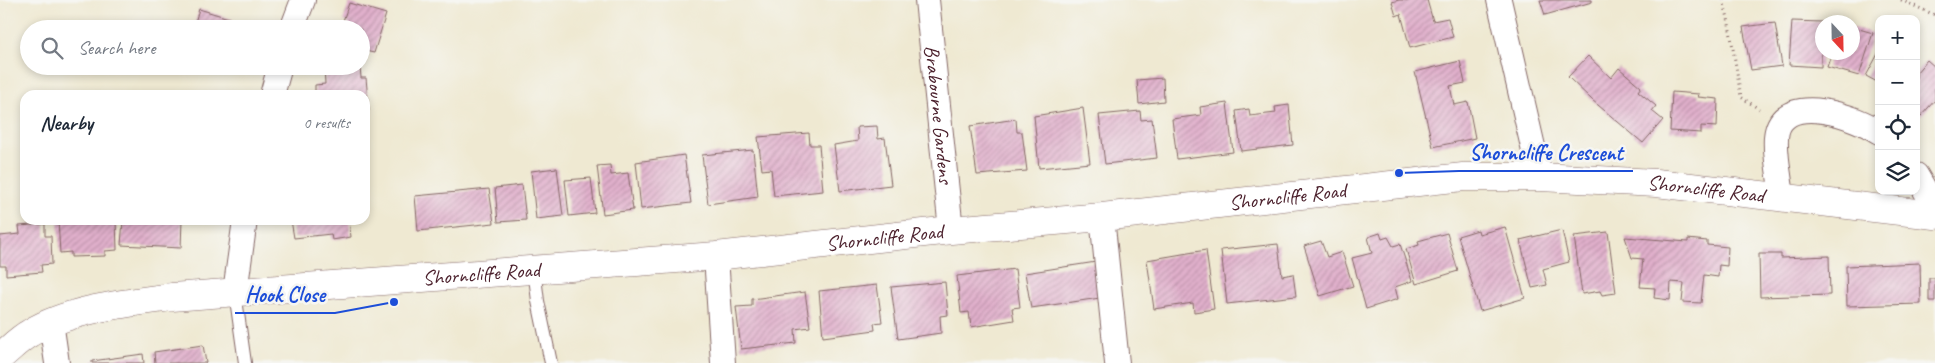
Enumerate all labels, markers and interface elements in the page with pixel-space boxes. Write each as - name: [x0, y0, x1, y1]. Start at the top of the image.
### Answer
- north arrow: [1815, 15, 1860, 60]
- map controls: [1875, 15, 1920, 195]
- button: +: [1875, 15, 1920, 60]
- search box: [20, 20, 370, 75]
- icon: search: [38, 34, 66, 62]
- text: Search here: [78, 36, 155, 60]
- street label: Brabourne Gardens: [919, 44, 959, 187]
- button: −: [1875, 60, 1920, 105]
- button: locate: [1875, 105, 1920, 150]
- text: Nearby: [40, 110, 93, 136]
- text: 0 results: [303, 113, 350, 133]
- callout: Shorncliffe Crescent: [1459, 134, 1633, 171]
- text: Shorncliffe Crescent: [1469, 139, 1626, 167]
- button: layers: [1875, 150, 1920, 195]
- street label: Shorncliffe Road: [1647, 170, 1769, 209]
- street label: Shorncliffe Road: [1228, 177, 1351, 216]
- street label: Shorncliffe Road: [825, 218, 948, 257]
- street label: Shorncliffe Road: [422, 256, 544, 291]
- callout: Hook Close: [235, 276, 335, 313]
- text: Hook Close: [245, 281, 328, 309]

